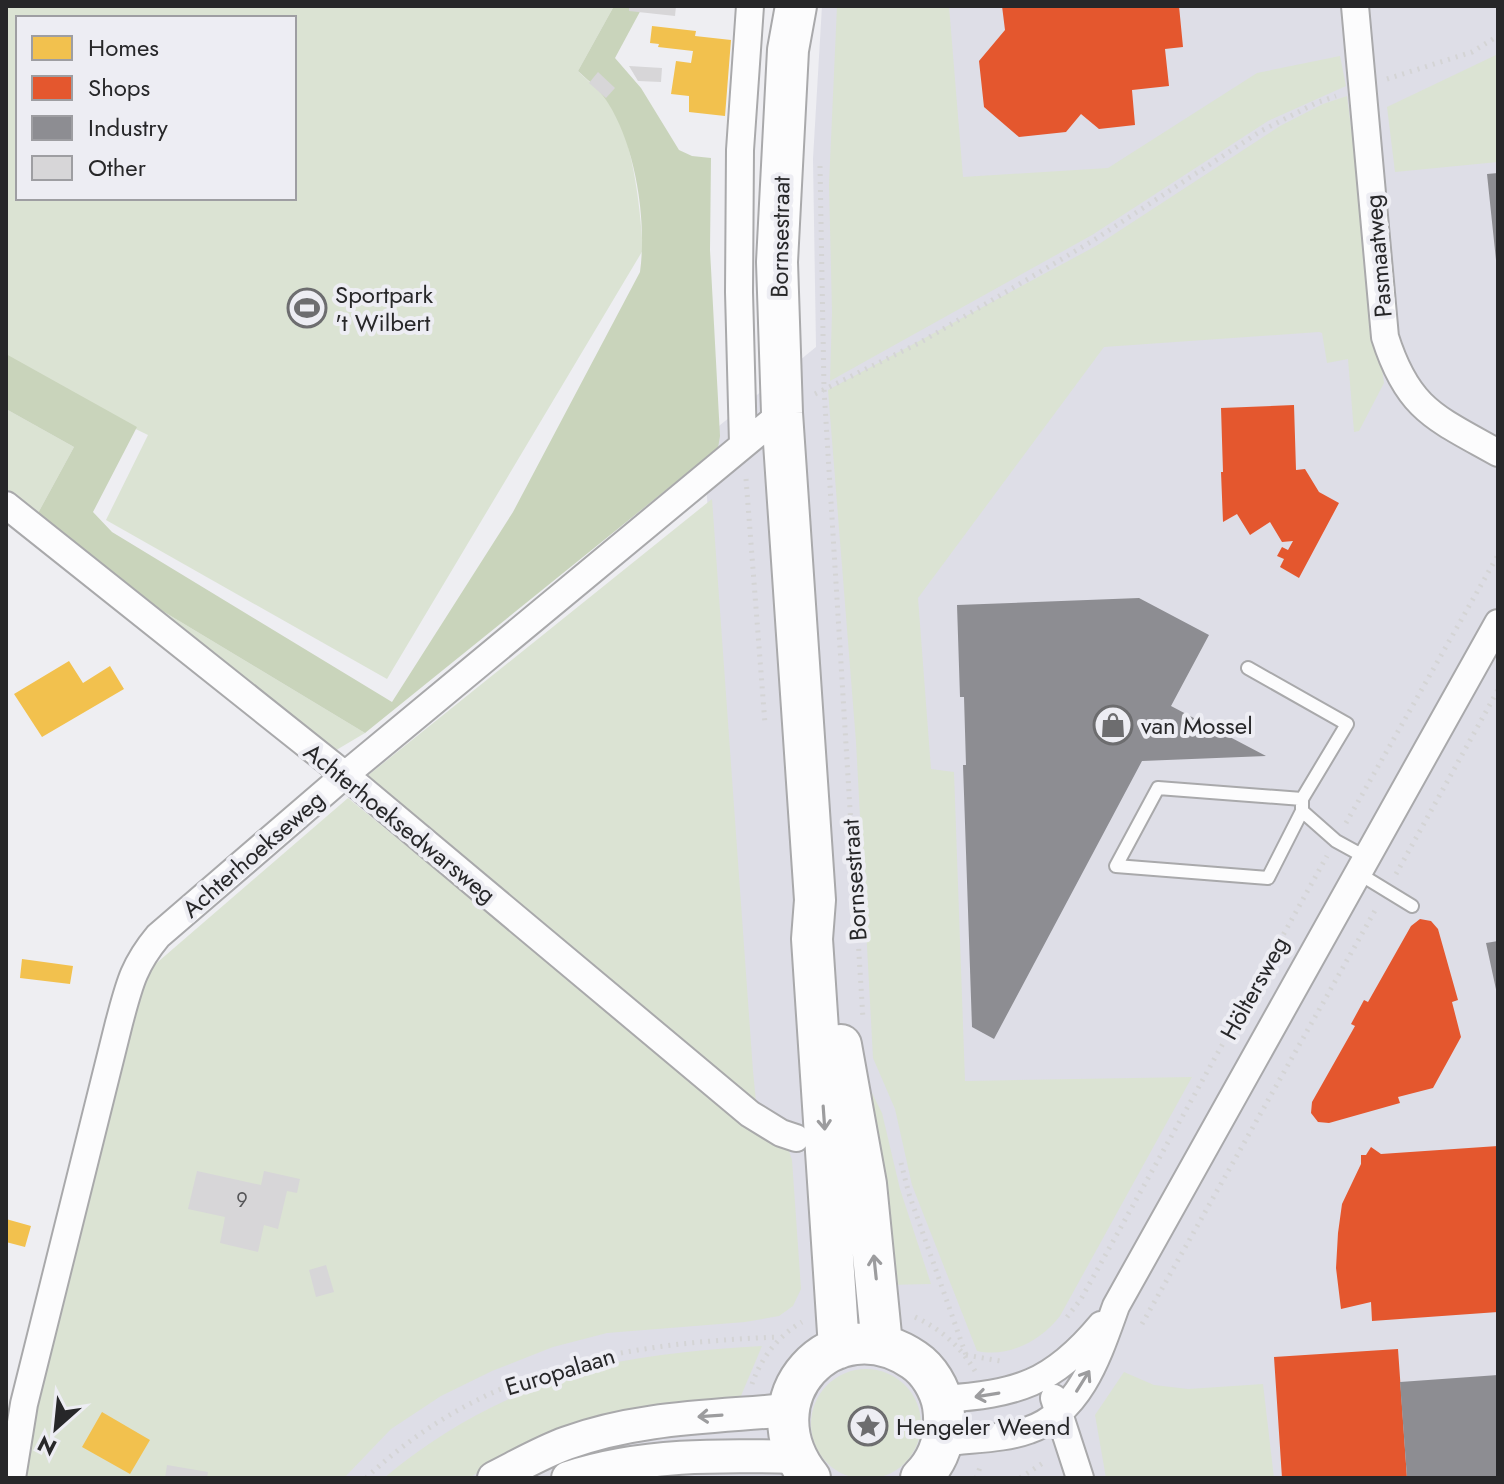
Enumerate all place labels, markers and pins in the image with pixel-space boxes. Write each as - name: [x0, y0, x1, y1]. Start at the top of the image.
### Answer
- place label: Sportpark 't Wilbert: [335, 277, 433, 340]
- sports icon: Sportpark 't Wilbert: [286, 287, 328, 329]
- shop icon: van Mossel: [1092, 704, 1134, 746]
- place label: van Mossel: [1141, 708, 1253, 743]
- place icon: Hengeler Weend: [847, 1405, 889, 1447]
- place label: Hengeler Weend: [896, 1409, 1070, 1444]

